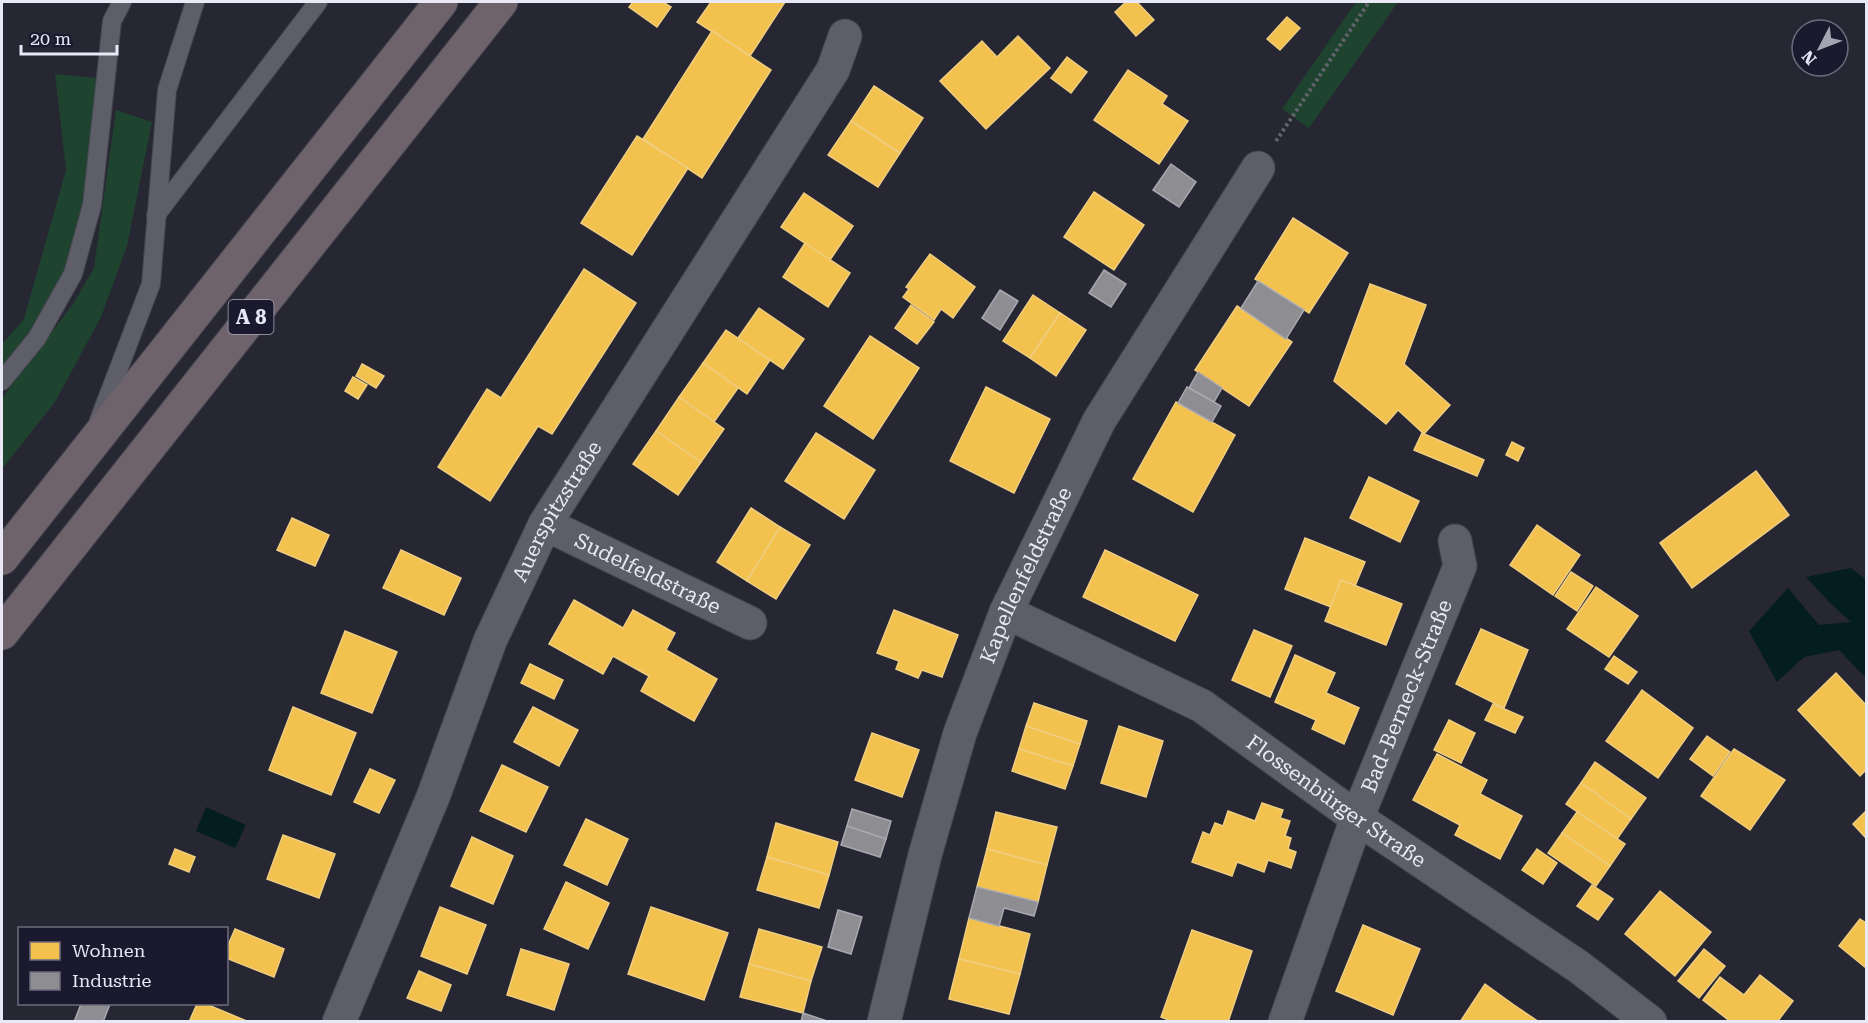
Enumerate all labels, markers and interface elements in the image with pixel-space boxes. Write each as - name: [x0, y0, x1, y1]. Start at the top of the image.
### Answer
- scale bar: [21, 18, 117, 56]
- north arrow: [1790, 18, 1850, 78]
- text: 20 m: [30, 28, 71, 49]
- text: N: [1798, 47, 1820, 69]
- road number: A 8: [228, 300, 274, 334]
- street label: Auerspitzstraße: [508, 436, 607, 586]
- street label: Kapellenfeldstraße: [976, 483, 1077, 667]
- street label: Sudelfeldstraße: [571, 528, 725, 619]
- street label: Bad-Berneck-Straße: [1357, 596, 1457, 796]
- street label: Flossenbürger Straße: [1242, 730, 1430, 873]
- legend: [18, 927, 228, 1005]
- text: Wohnen: [72, 940, 146, 961]
- text: Industrie: [72, 970, 152, 991]

